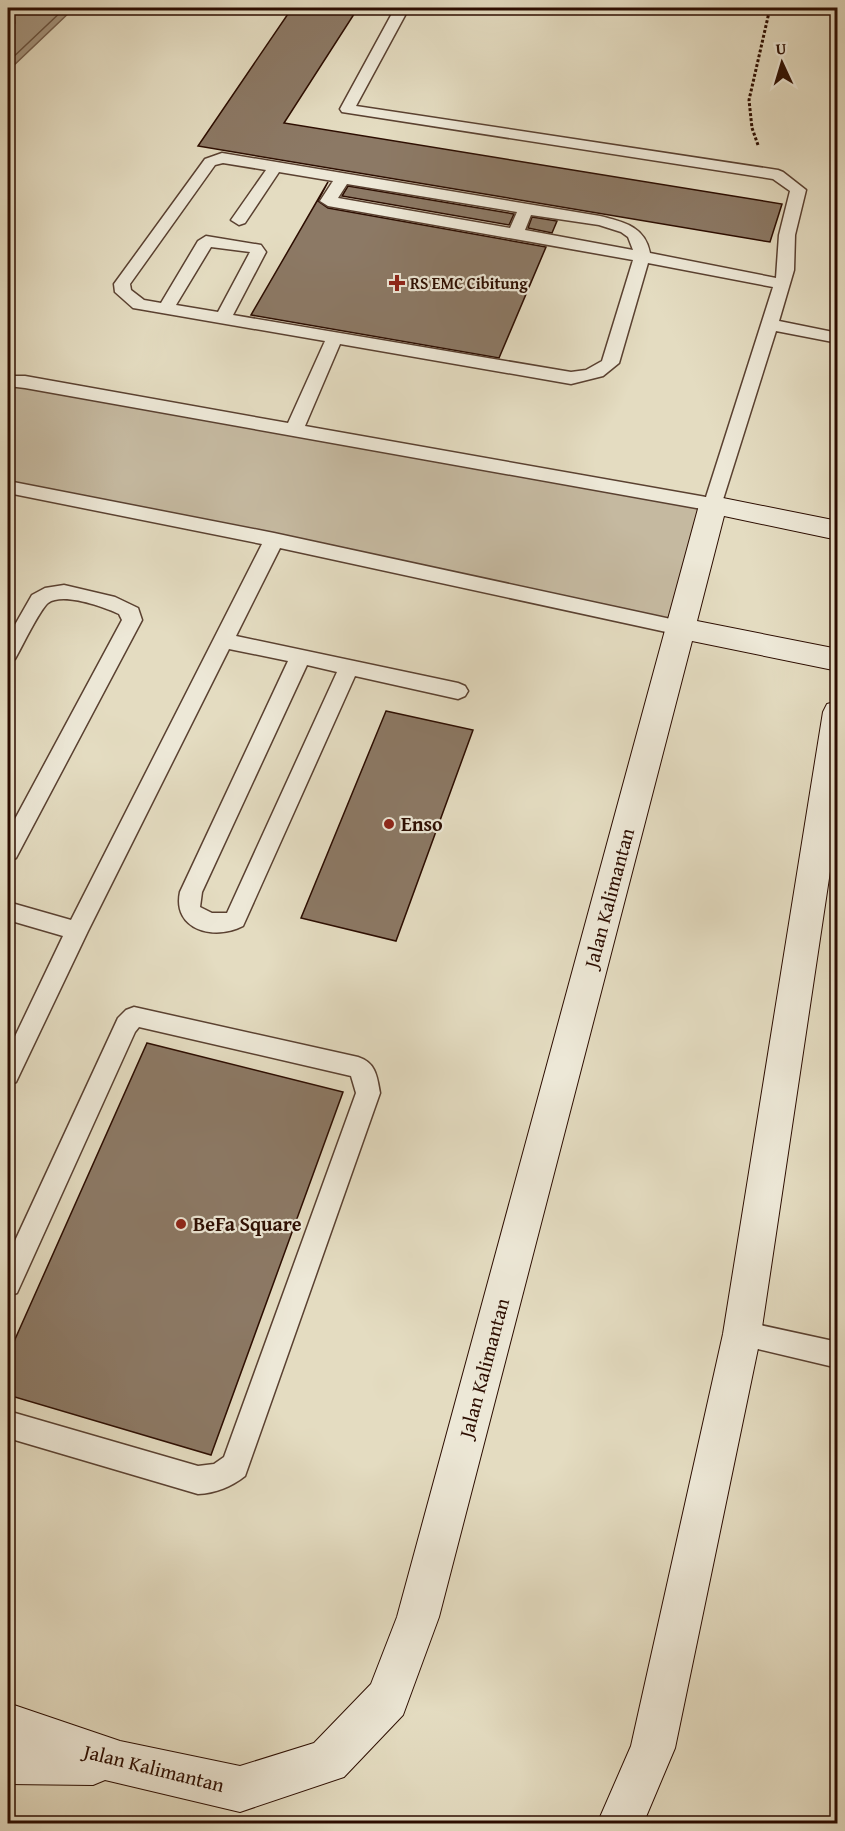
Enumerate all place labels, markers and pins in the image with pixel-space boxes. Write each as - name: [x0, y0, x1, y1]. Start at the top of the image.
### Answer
- place label: RS EMC Cibitung: [410, 271, 528, 295]
- marker: RS EMC Cibitung: [388, 274, 406, 292]
- place label: Enso: [401, 809, 443, 838]
- marker: Enso: [382, 817, 396, 831]
- place label: BeFa Square: [193, 1209, 302, 1238]
- marker: BeFa Square: [174, 1217, 188, 1231]

